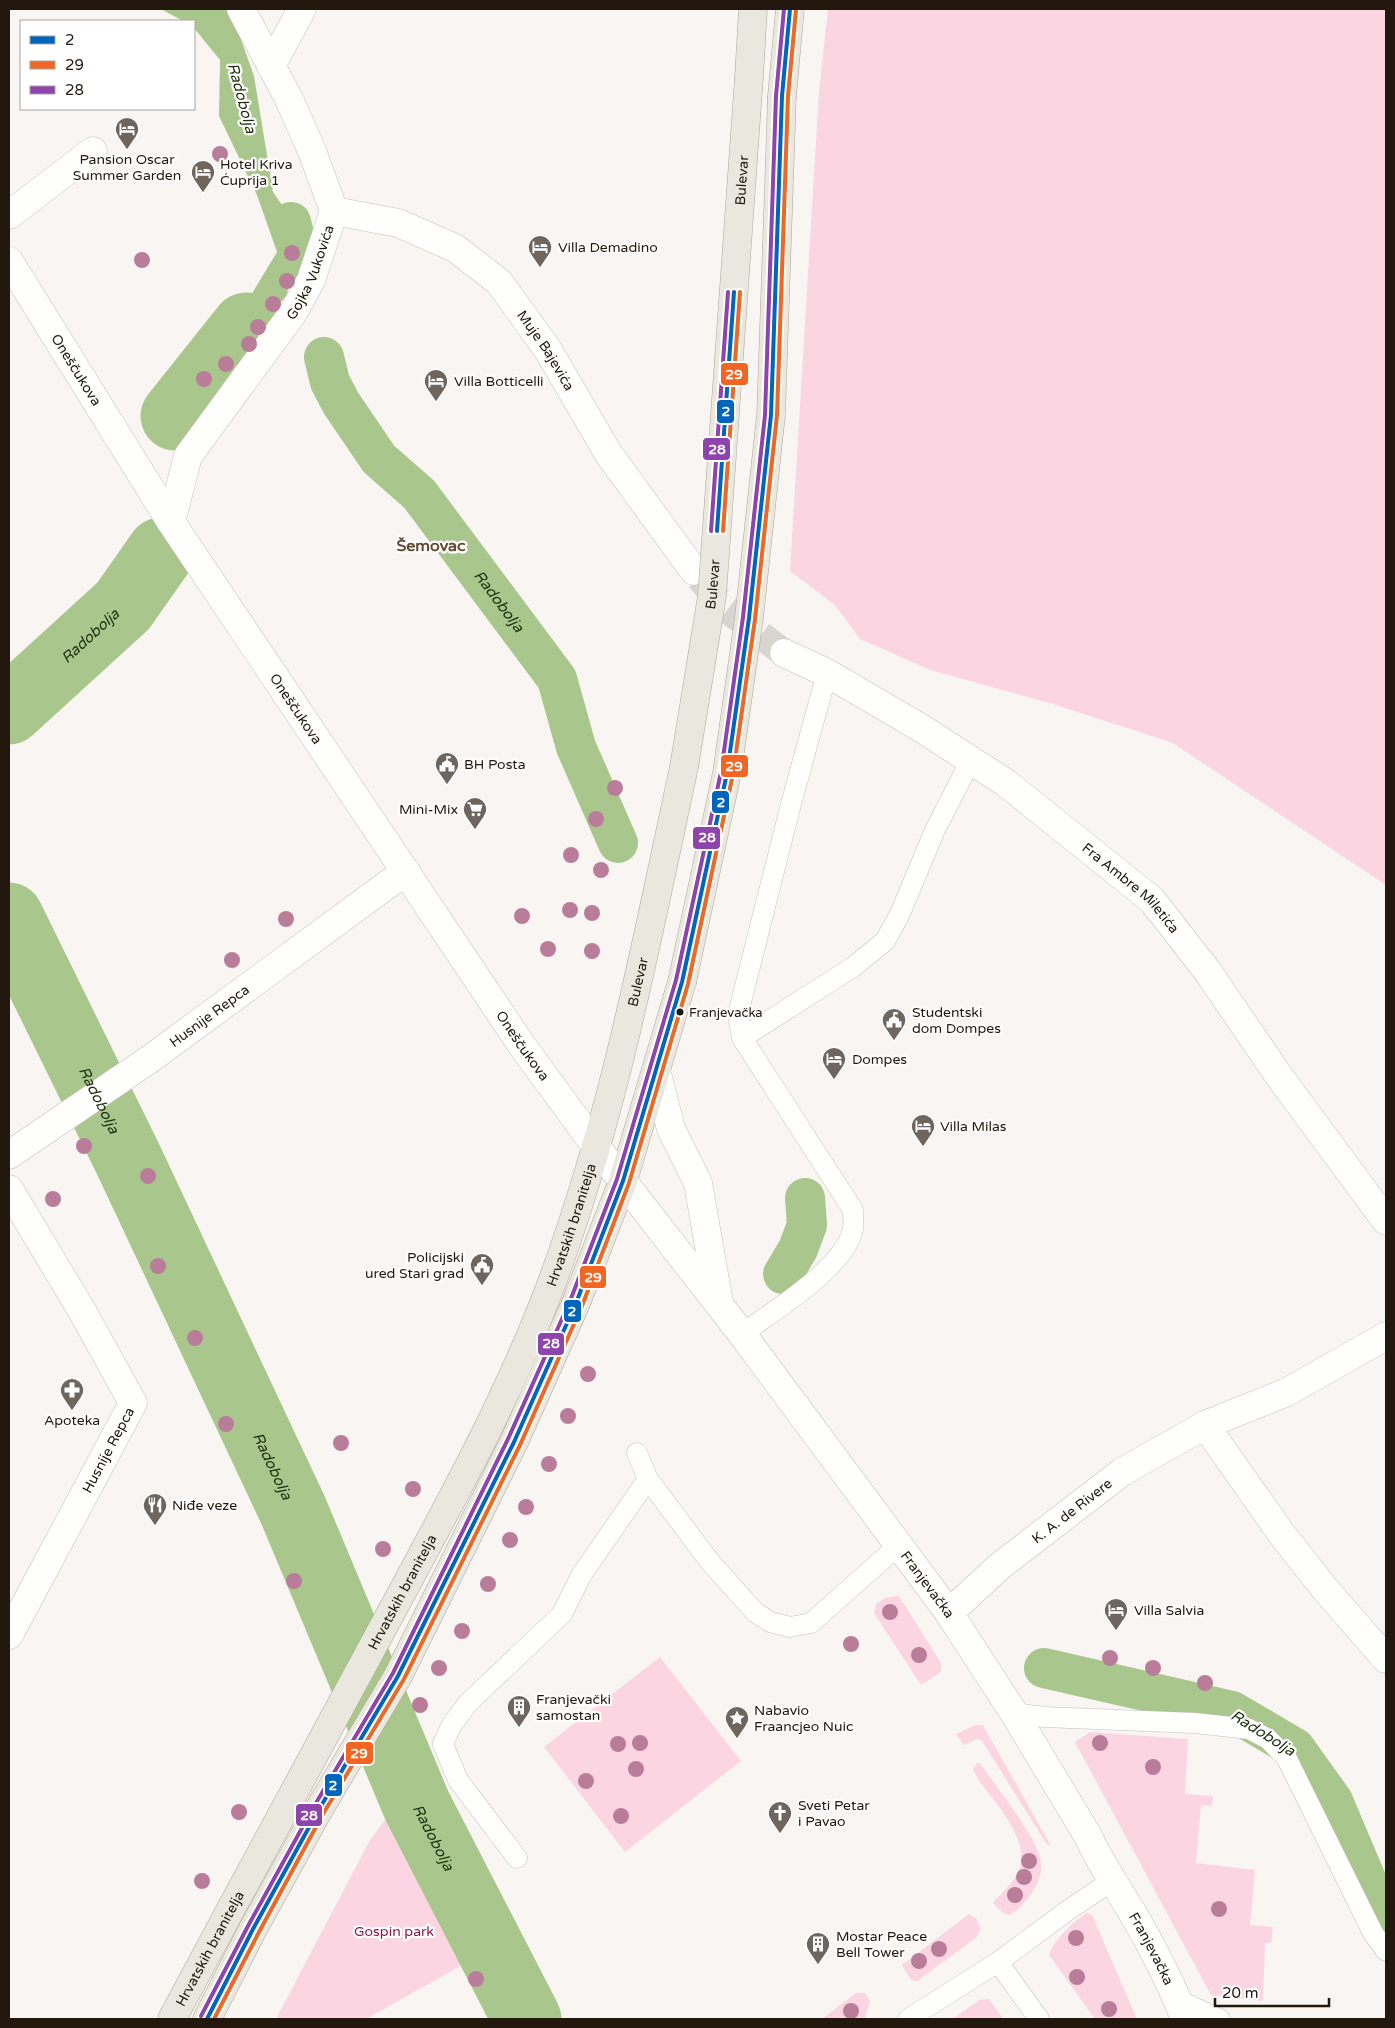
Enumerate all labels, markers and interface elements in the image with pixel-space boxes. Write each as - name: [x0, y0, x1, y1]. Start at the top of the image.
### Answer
- legend: [20, 20, 195, 110]
- text: 2: [65, 31, 74, 49]
- text: 29: [65, 56, 84, 74]
- water label: Radobolja: [224, 61, 260, 136]
- text: 28: [65, 81, 84, 99]
- hotel icon: Pansion Oscar Summer Garden: [114, 116, 140, 150]
- place label: Pansion Oscar Summer Garden: [73, 151, 181, 184]
- street label: Bulevar: [732, 154, 752, 206]
- place label: Hotel Kriva Ćuprija 1: [220, 156, 293, 189]
- hotel icon: Hotel Kriva Ćuprija 1: [190, 159, 216, 193]
- street label: Gojka Vukovića: [283, 223, 338, 323]
- hotel icon: Villa Demadino: [527, 234, 553, 268]
- place label: Villa Demadino: [558, 239, 658, 256]
- street label: Muje Bajevića: [513, 307, 578, 394]
- street label: Oneščukova: [47, 331, 105, 409]
- line badge: 29: [720, 362, 749, 386]
- text: 29: [725, 366, 743, 383]
- hotel icon: Villa Botticelli: [423, 368, 449, 402]
- place label: Villa Botticelli: [454, 373, 544, 390]
- line badge: 2: [716, 399, 735, 424]
- text: 2: [722, 403, 731, 420]
- line badge: 28: [702, 437, 731, 461]
- text: 28: [708, 441, 726, 458]
- district label: Šemovac: [396, 536, 466, 556]
- street label: Bulevar: [702, 558, 724, 611]
- water label: Radobolja: [470, 567, 528, 636]
- water label: Radobolja: [57, 604, 123, 667]
- street label: Oneščukova: [266, 670, 326, 748]
- public building icon: BH Posta: [434, 751, 460, 785]
- line badge: 29: [720, 754, 749, 778]
- place label: BH Posta: [464, 756, 526, 773]
- text: 29: [725, 758, 743, 775]
- line badge: 2: [711, 790, 730, 814]
- text: 2: [717, 794, 726, 811]
- supermarket icon: Mini-Mix: [462, 796, 488, 830]
- place label: Mini-Mix: [399, 801, 458, 818]
- line badge: 28: [692, 826, 721, 850]
- text: 28: [698, 829, 716, 846]
- street label: Fra Ambre Miletića: [1079, 839, 1183, 937]
- street label: Bulevar: [624, 955, 652, 1008]
- street label: Husnije Repca: [166, 981, 253, 1051]
- place label: Studentski dom Dompes: [912, 1004, 1001, 1037]
- place label: Franjevačka: [689, 1005, 763, 1021]
- marker: Franjevačka: [675, 1007, 685, 1017]
- public building icon: Studentski dom Dompes: [881, 1007, 907, 1041]
- street label: Oneščukova: [492, 1008, 553, 1084]
- hotel icon: Dompes: [821, 1046, 847, 1080]
- place label: Dompes: [852, 1051, 907, 1068]
- water label: Radobolja: [75, 1064, 123, 1137]
- hotel icon: Villa Milas: [910, 1113, 936, 1147]
- place label: Villa Milas: [940, 1118, 1007, 1135]
- street label: Hrvatskih branitelja: [543, 1161, 600, 1289]
- place label: Policijski ured Stari grad: [365, 1249, 464, 1282]
- public building icon: Policijski ured Stari grad: [469, 1252, 495, 1286]
- line badge: 29: [579, 1265, 607, 1289]
- text: 29: [584, 1269, 602, 1286]
- line badge: 2: [563, 1299, 582, 1323]
- text: 2: [568, 1303, 577, 1320]
- line badge: 28: [537, 1332, 565, 1356]
- text: 28: [542, 1335, 560, 1352]
- pharmacy icon: Apoteka: [59, 1377, 85, 1411]
- street label: Husnije Repca: [79, 1404, 138, 1496]
- place label: Apoteka: [44, 1412, 100, 1429]
- water label: Radobolja: [249, 1430, 296, 1503]
- street label: K. A. de Rivere: [1029, 1475, 1116, 1547]
- restaurant icon: Niđe veze: [142, 1492, 168, 1526]
- place label: Niđe veze: [172, 1497, 237, 1514]
- street label: Hrvatskih branitelja: [365, 1532, 440, 1653]
- street label: Franjevačka: [897, 1548, 958, 1621]
- hotel icon: Villa Salvia: [1103, 1597, 1129, 1631]
- place label: Villa Salvia: [1134, 1602, 1204, 1619]
- place label: Franjevački samostan: [536, 1691, 611, 1724]
- building icon: Franjevački samostan: [506, 1694, 532, 1728]
- place label: Nabavio Fraancjeo Nuic: [754, 1702, 853, 1735]
- place icon: Nabavio Fraancjeo Nuic: [724, 1705, 750, 1739]
- water label: Radobolja: [1228, 1706, 1299, 1760]
- line badge: 29: [345, 1741, 374, 1765]
- text: 29: [350, 1745, 368, 1762]
- line badge: 2: [324, 1773, 343, 1797]
- text: 2: [329, 1777, 338, 1794]
- place label: Sveti Petar i Pavao: [798, 1797, 870, 1830]
- church icon: Sveti Petar i Pavao: [767, 1800, 793, 1834]
- water label: Radobolja: [409, 1801, 458, 1874]
- line badge: 28: [295, 1803, 323, 1827]
- text: 28: [300, 1807, 318, 1824]
- street label: Hrvatskih branitelja: [172, 1888, 248, 2009]
- street label: Franjevačka: [1125, 1910, 1177, 1988]
- park label: Gospin park: [354, 1923, 434, 1940]
- place label: Mostar Peace Bell Tower: [836, 1928, 927, 1961]
- building icon: Mostar Peace Bell Tower: [805, 1931, 831, 1965]
- scale bar: [1215, 1976, 1329, 2008]
- text: 20 m: [1222, 1984, 1259, 2002]

